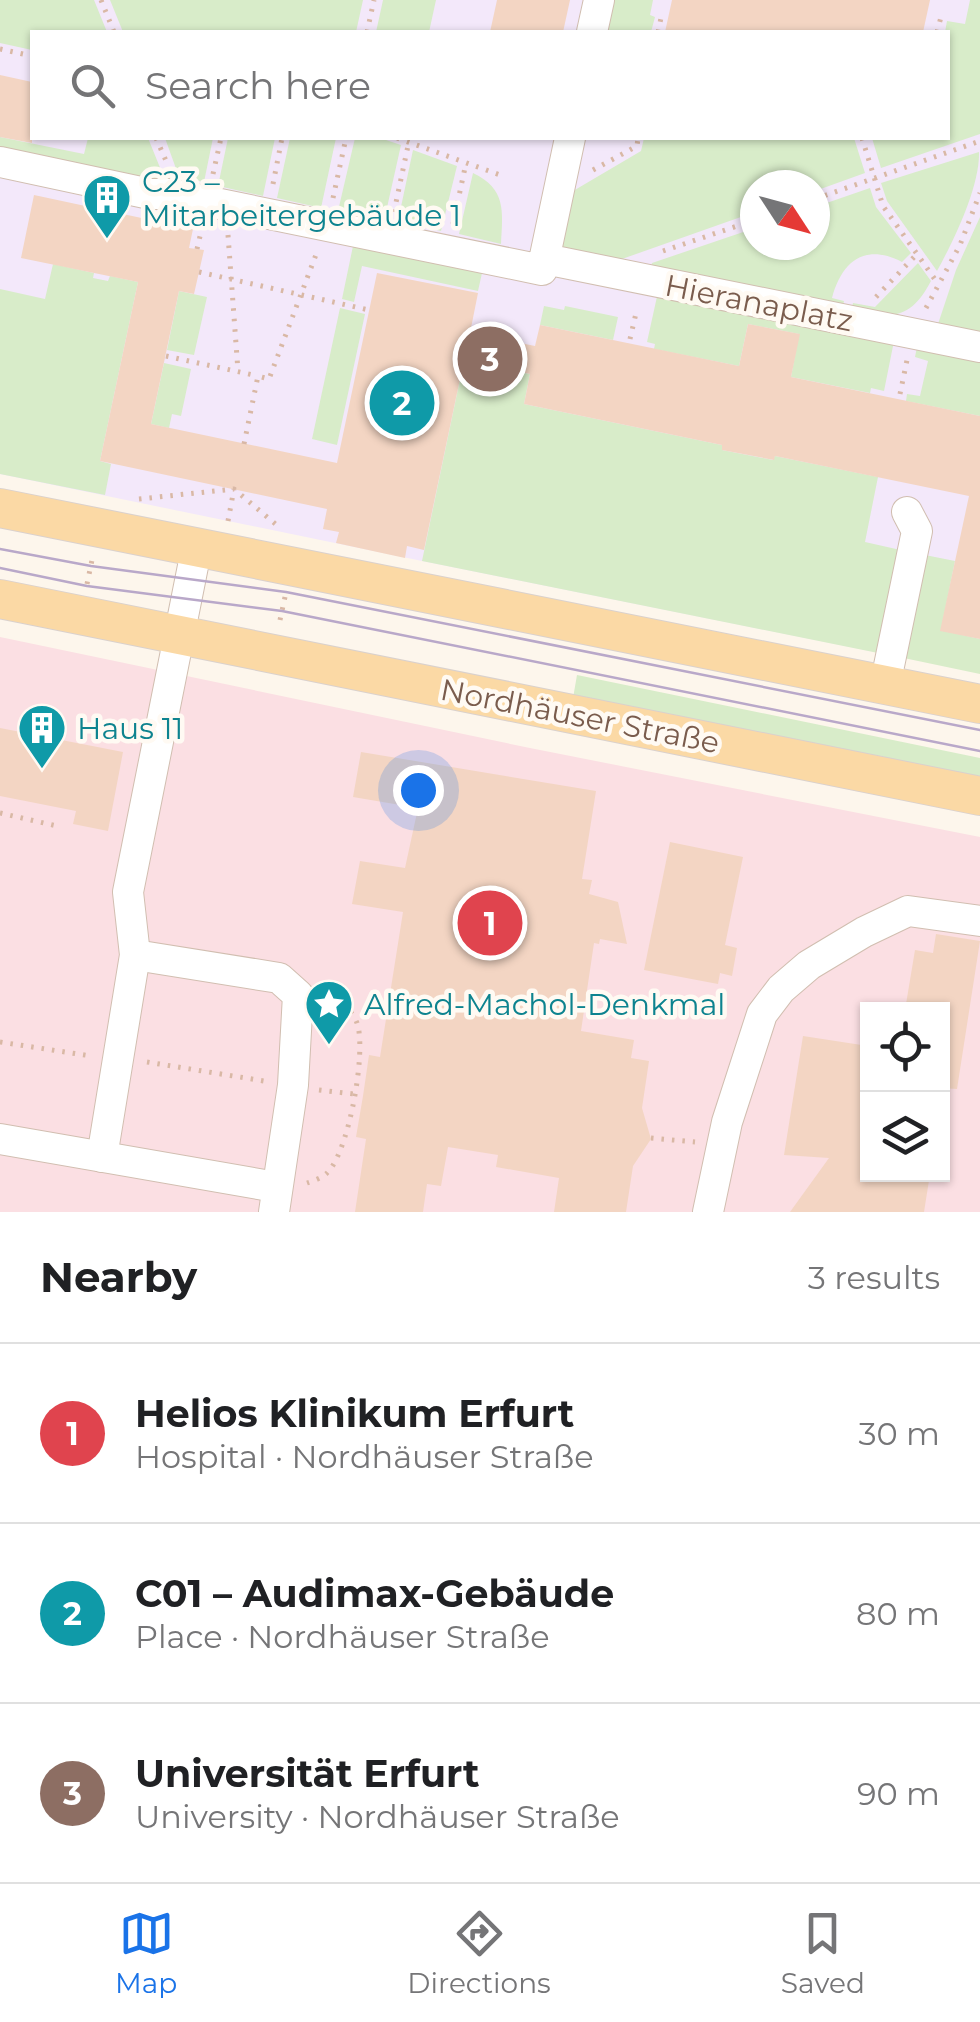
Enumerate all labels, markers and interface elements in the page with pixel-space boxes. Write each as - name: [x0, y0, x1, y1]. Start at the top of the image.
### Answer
- search box: [30, 30, 950, 140]
- icon: search: [65, 58, 120, 113]
- text: Search here: [145, 62, 371, 109]
- place label: C23 – Mitarbeitergebäude 1: [142, 163, 461, 234]
- north arrow: [740, 170, 830, 260]
- building icon: C23 – Mitarbeitergebäude 1: [81, 172, 133, 240]
- street label: Hieranaplatz: [662, 267, 856, 339]
- pin: 3: [458, 322, 522, 396]
- pin: 2: [370, 366, 434, 440]
- street label: Nordhäuser Straße: [437, 671, 723, 761]
- building icon: Haus 11: [16, 702, 68, 770]
- place label: Haus 11: [77, 710, 183, 747]
- your location: [393, 765, 444, 816]
- pin: 1: [458, 886, 522, 960]
- place icon: Alfred-Machol-Denkmal: [303, 978, 355, 1046]
- place label: Alfred-Machol-Denkmal: [364, 986, 725, 1023]
- map controls: [860, 1002, 950, 1182]
- button: locate: [860, 1002, 950, 1092]
- button: layers: [860, 1092, 950, 1182]
- text: Nearby: [40, 1251, 197, 1303]
- text: 3 results: [808, 1258, 940, 1297]
- text: Helios Klinikum Erfurt: [135, 1390, 574, 1437]
- text: 1: [66, 1414, 79, 1453]
- text: 30 m: [858, 1414, 940, 1453]
- text: Hospital · Nordhäuser Straße: [135, 1437, 594, 1476]
- text: C01 – Audimax-Gebäude: [135, 1570, 614, 1617]
- text: 2: [63, 1594, 82, 1633]
- text: 80 m: [856, 1594, 940, 1633]
- text: Place · Nordhäuser Straße: [135, 1617, 550, 1656]
- text: Universität Erfurt: [135, 1750, 480, 1797]
- text: 3: [63, 1774, 82, 1813]
- text: 90 m: [857, 1774, 940, 1813]
- text: University · Nordhäuser Straße: [135, 1797, 620, 1836]
- tab: Map: [115, 1906, 177, 2000]
- tab: Directions: [407, 1906, 551, 2000]
- tab: Saved: [781, 1906, 865, 2000]

